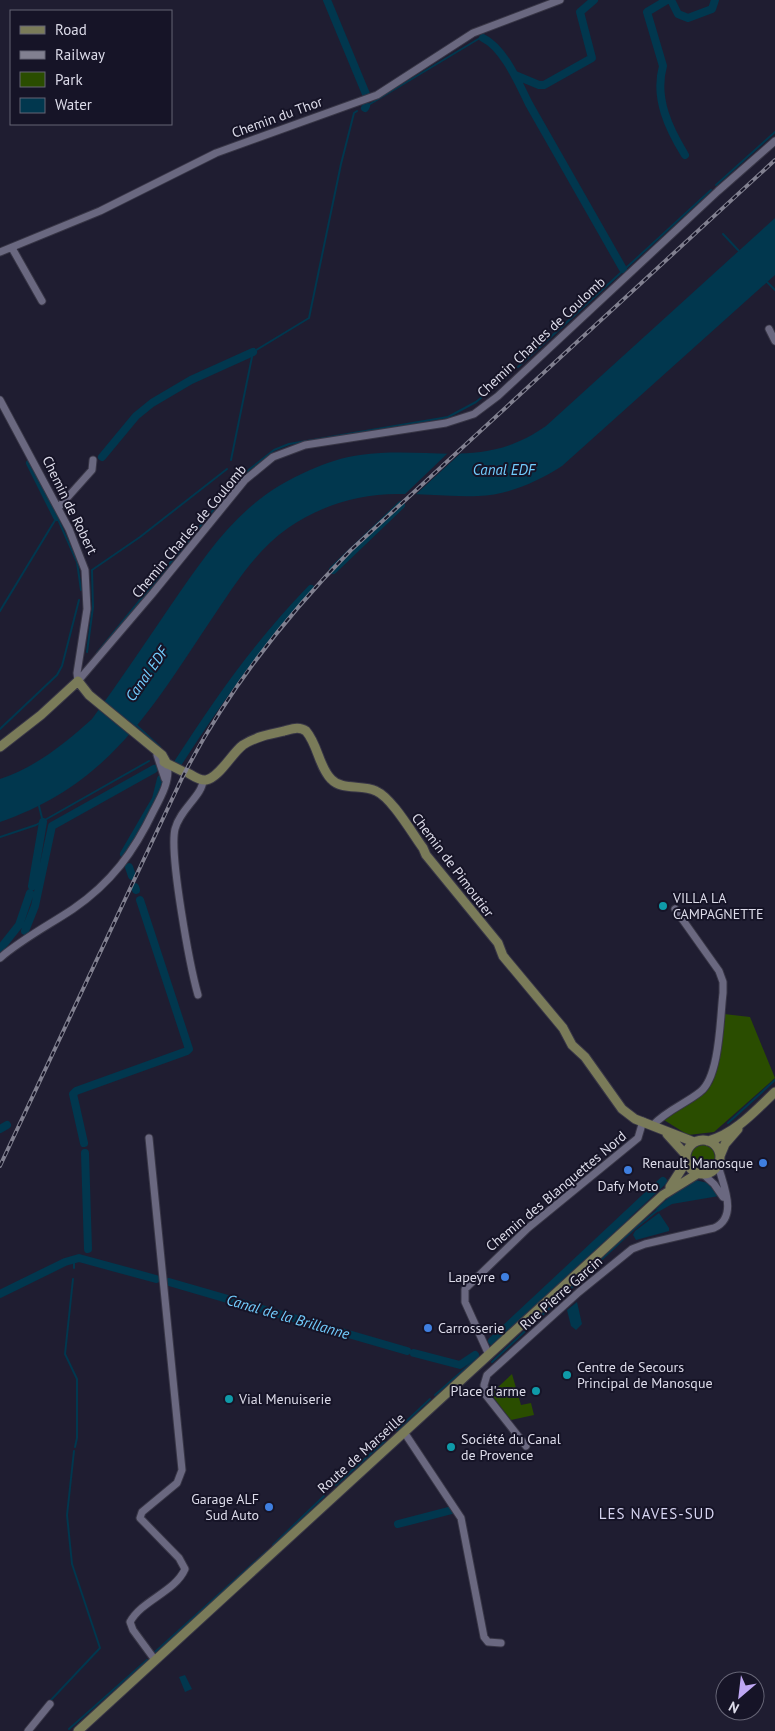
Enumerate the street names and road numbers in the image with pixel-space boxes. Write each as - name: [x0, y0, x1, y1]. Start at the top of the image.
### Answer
- street label: Chemin du Thor: [229, 92, 325, 142]
- street label: Chemin Charles de Coulomb: [473, 273, 609, 401]
- street label: Chemin de Robert: [38, 453, 102, 557]
- street label: Chemin Charles de Coulomb: [128, 461, 250, 601]
- street label: Chemin de Pimoutier: [408, 809, 498, 921]
- street label: Chemin des Blanquettes Nord: [482, 1127, 630, 1255]
- street label: Rue Pierre Garcin: [516, 1252, 606, 1334]
- street label: Route de Marseille: [314, 1409, 408, 1497]

